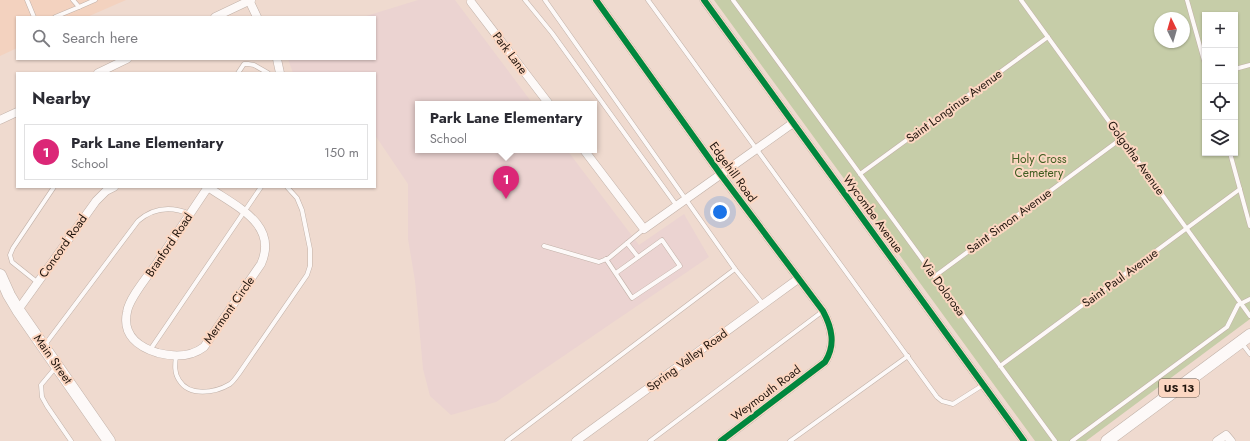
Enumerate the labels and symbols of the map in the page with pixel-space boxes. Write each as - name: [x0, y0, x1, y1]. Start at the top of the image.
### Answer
- north arrow: [1154, 12, 1190, 48]
- street label: Park Lane: [488, 28, 532, 78]
- street label: Saint Longinus Avenue: [902, 65, 1006, 147]
- street label: Golgotha Avenue: [1103, 117, 1169, 199]
- street label: Edgehill Road: [705, 138, 761, 206]
- park label: Holy Cross Cemetery: [1011, 150, 1067, 182]
- pin: 1: [493, 166, 519, 199]
- street label: Wycombe Avenue: [838, 171, 908, 257]
- street label: Saint Simon Avenue: [963, 184, 1055, 258]
- your location: [710, 202, 730, 222]
- street label: Branford Road: [141, 210, 197, 280]
- street label: Concord Road: [34, 211, 92, 281]
- street label: Saint Paul Avenue: [1078, 244, 1162, 312]
- street label: Via Dolorosa: [916, 256, 970, 320]
- street label: Mermont Circle: [199, 273, 259, 347]
- street label: Spring Valley Road: [643, 324, 731, 396]
- street label: Main Street: [29, 330, 77, 388]
- street label: Weymouth Road: [727, 361, 805, 425]
- road number: US 13: [1159, 379, 1199, 397]

